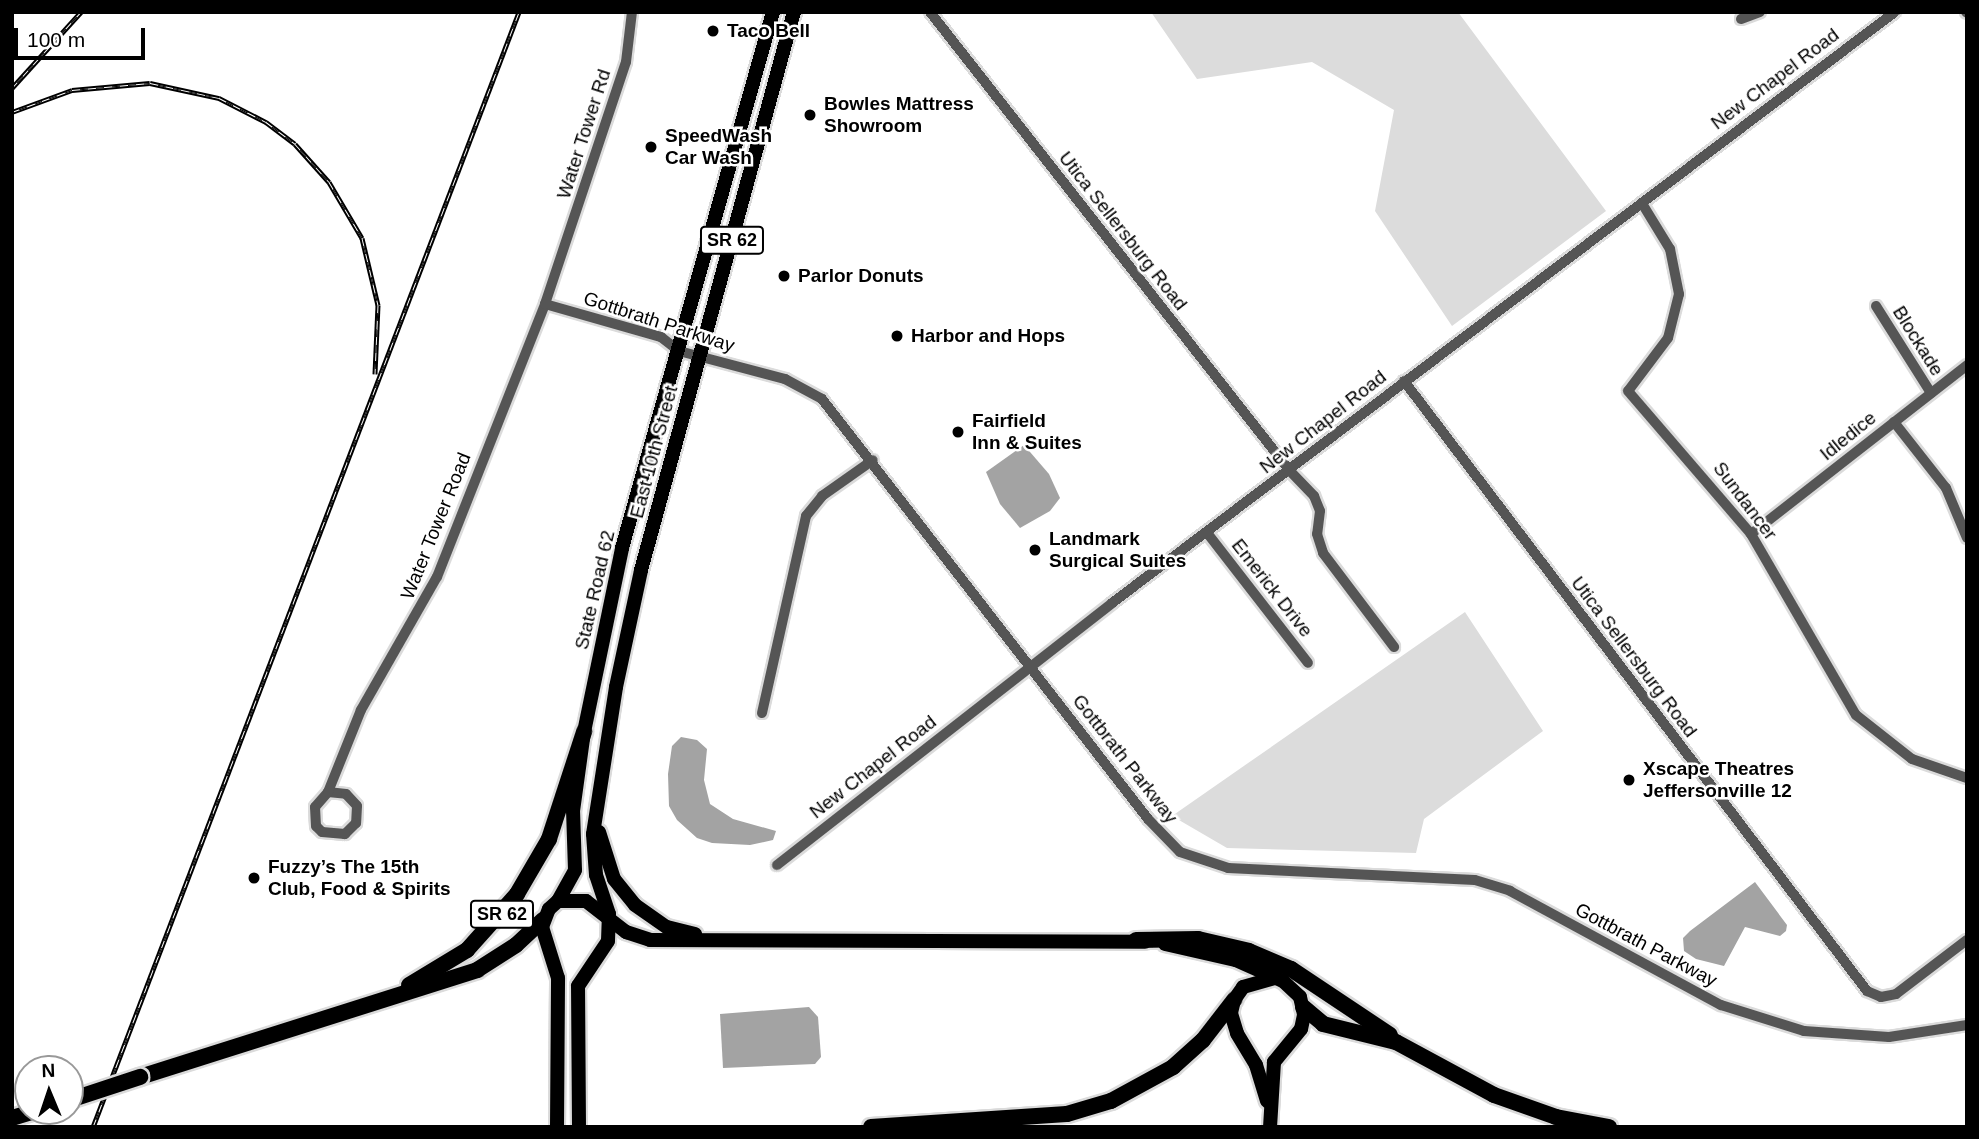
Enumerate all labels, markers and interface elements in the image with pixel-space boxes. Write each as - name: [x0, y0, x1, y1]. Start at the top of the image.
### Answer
- scale bar: [18, 14, 149, 58]
- place label: Taco Bell: [727, 20, 810, 42]
- marker: Taco Bell: [705, 23, 721, 39]
- street label: New Chapel Road: [1707, 23, 1843, 135]
- text: 100 m: [27, 28, 85, 51]
- street label: Water Tower Rd: [552, 66, 616, 202]
- place label: Bowles Mattress Showroom: [824, 93, 974, 137]
- marker: Bowles Mattress Showroom: [802, 107, 818, 123]
- place label: SpeedWash Car Wash: [665, 125, 772, 169]
- marker: SpeedWash Car Wash: [643, 139, 659, 155]
- street label: Utica Sellersburg Road: [1054, 147, 1192, 315]
- road number: SR 62: [699, 226, 765, 254]
- place label: Parlor Donuts: [798, 265, 924, 287]
- marker: Parlor Donuts: [776, 268, 792, 284]
- street label: Gottbrath Parkway: [581, 287, 737, 357]
- street label: Blockade: [1888, 302, 1948, 380]
- place label: Harbor and Hops: [911, 325, 1065, 347]
- marker: Harbor and Hops: [889, 328, 905, 344]
- street label: New Chapel Road: [1255, 366, 1391, 478]
- street label: East 10th Street: [625, 383, 683, 521]
- street label: Idledice: [1815, 407, 1881, 465]
- place label: Fairfield Inn & Suites: [972, 410, 1082, 454]
- marker: Fairfield Inn & Suites: [950, 424, 966, 440]
- street label: Water Tower Road: [396, 449, 476, 603]
- street label: Sundancer: [1708, 457, 1782, 545]
- street label: State Road 62: [570, 528, 620, 652]
- place label: Landmark Surgical Suites: [1049, 528, 1186, 572]
- street label: Emerick Drive: [1227, 534, 1317, 642]
- marker: Landmark Surgical Suites: [1027, 542, 1043, 558]
- street label: Utica Sellersburg Road: [1566, 572, 1702, 742]
- street label: Gottbrath Parkway: [1068, 690, 1182, 828]
- street label: New Chapel Road: [805, 711, 941, 823]
- place label: Xscape Theatres Jeffersonville 12: [1643, 758, 1794, 802]
- marker: Xscape Theatres Jeffersonville 12: [1621, 772, 1637, 788]
- place label: Fuzzy’s The 15th Club, Food & Spirits: [268, 856, 451, 900]
- marker: Fuzzy’s The 15th Club, Food & Spirits: [246, 870, 262, 886]
- street label: Gottbrath Parkway: [1571, 898, 1721, 992]
- road number: SR 62: [469, 900, 535, 929]
- north arrow: [14, 1055, 84, 1125]
- text: N: [41, 1060, 56, 1081]

